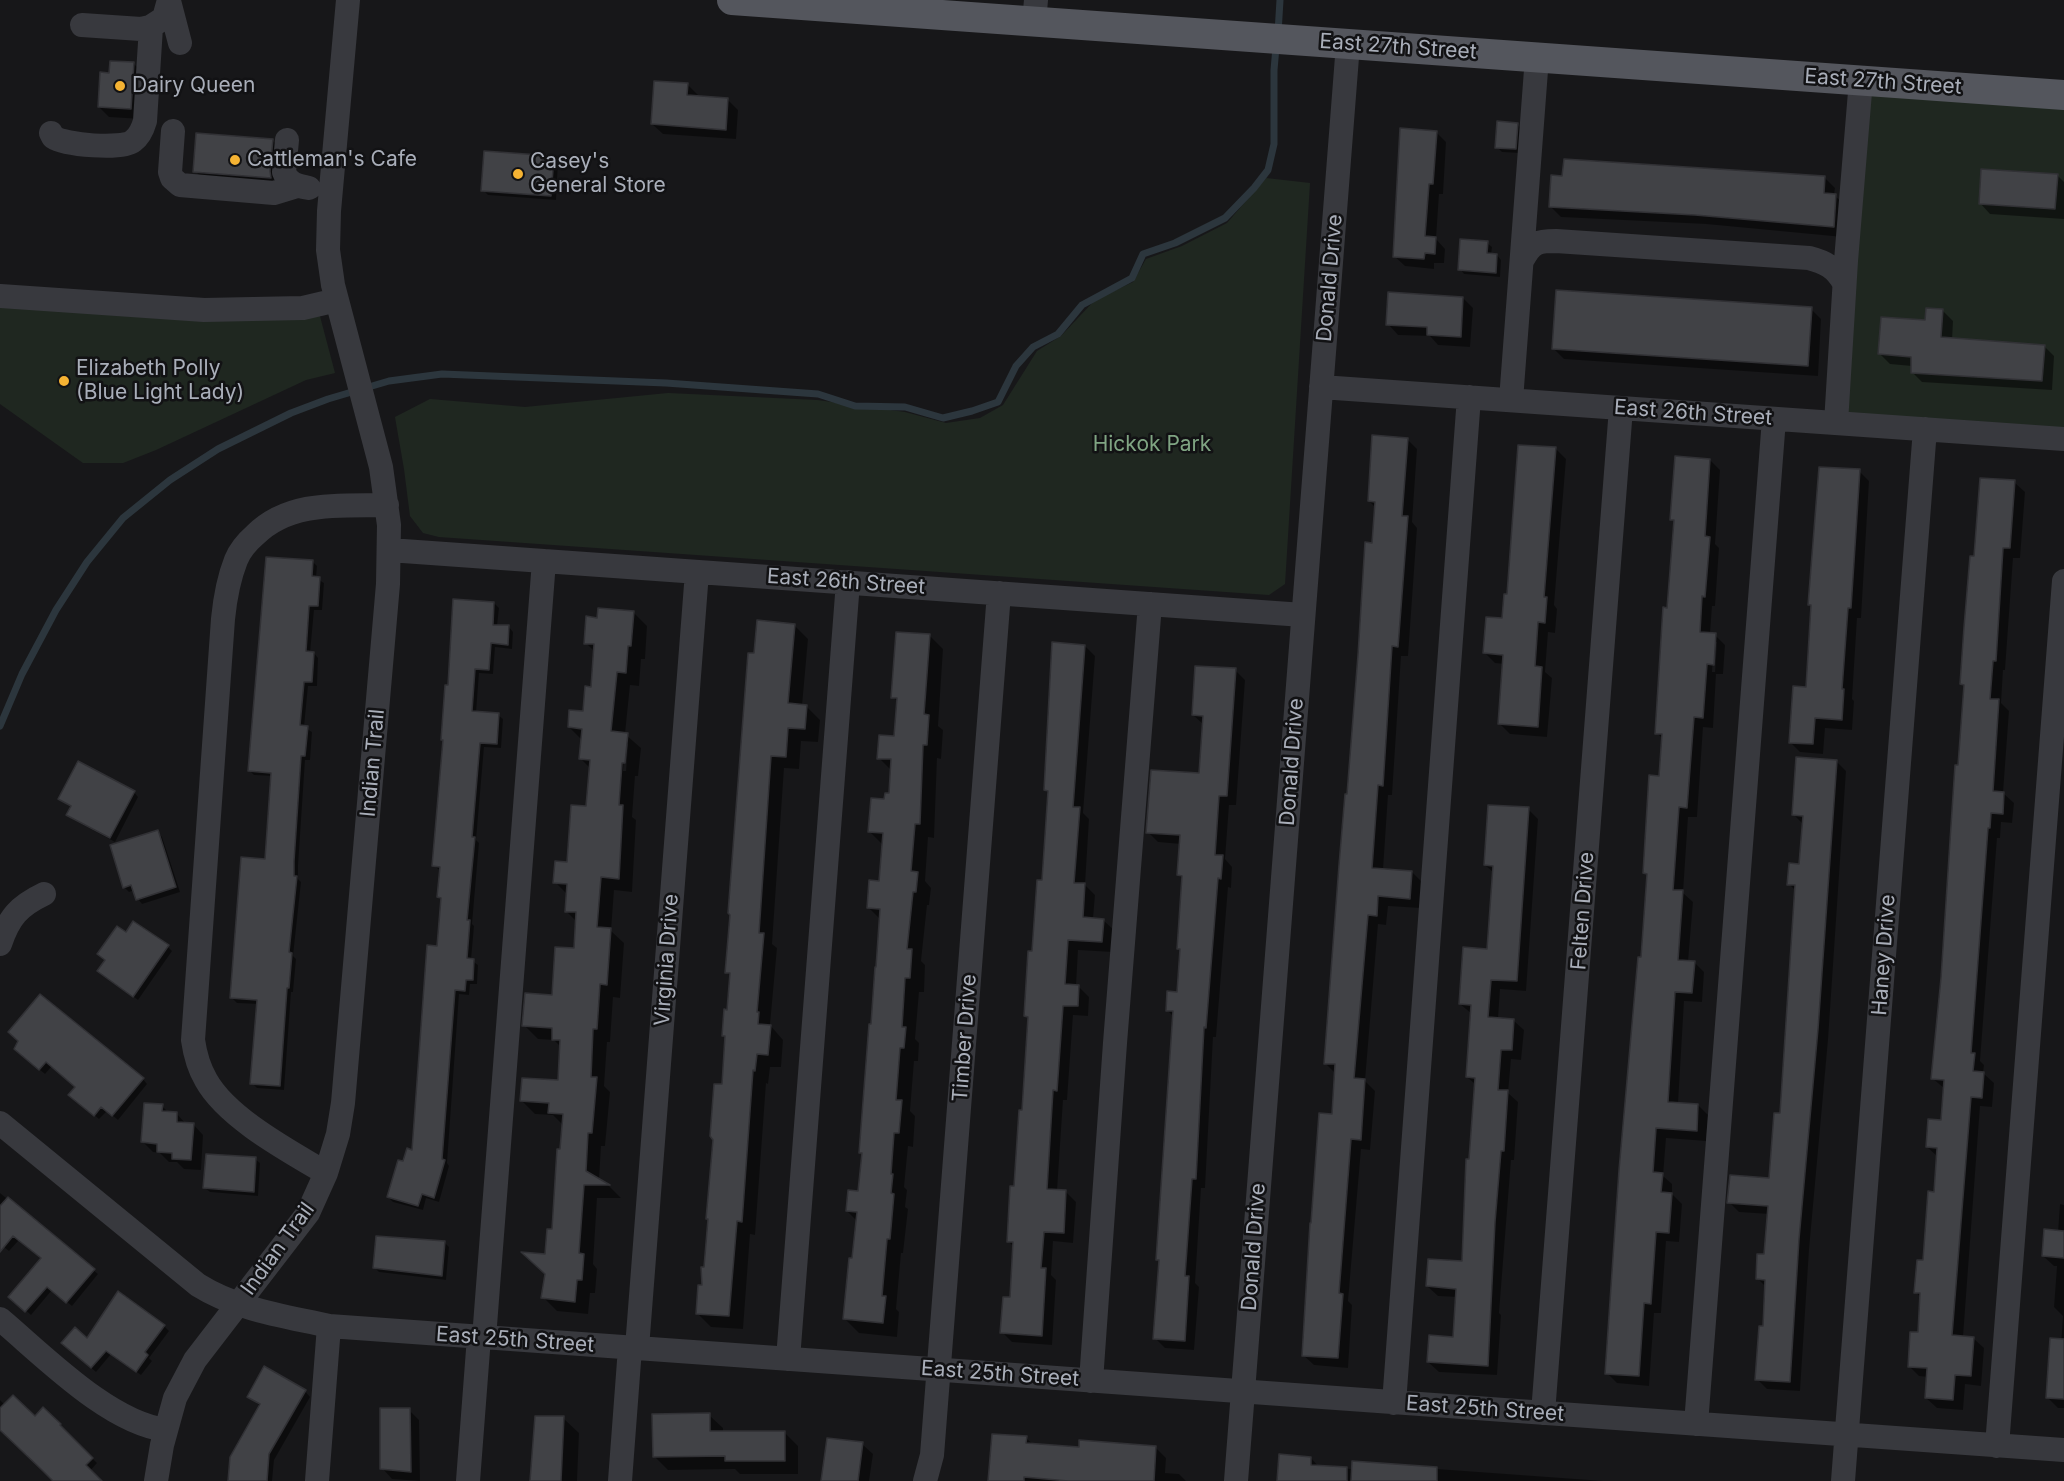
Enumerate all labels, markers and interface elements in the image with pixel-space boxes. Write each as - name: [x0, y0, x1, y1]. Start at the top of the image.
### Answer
- street label: East 27th Street: [1319, 29, 1477, 65]
- street label: East 27th Street: [1804, 64, 1962, 100]
- place label: Dairy Queen: [132, 73, 255, 99]
- marker: Dairy Queen: [113, 79, 127, 93]
- place label: Cattleman's Cafe: [247, 147, 417, 173]
- place label: Casey's General Store: [530, 149, 666, 199]
- marker: Cattleman's Cafe: [228, 153, 242, 167]
- marker: Casey's General Store: [511, 167, 525, 181]
- street label: Donald Drive: [1312, 213, 1348, 343]
- place label: Elizabeth Polly (Blue Light Lady): [76, 356, 244, 406]
- marker: Elizabeth Polly (Blue Light Lady): [57, 374, 71, 388]
- street label: East 26th Street: [1613, 395, 1773, 431]
- park label: Hickok Park: [1093, 432, 1211, 458]
- street label: East 26th Street: [766, 564, 926, 600]
- street label: Donald Drive: [1275, 697, 1309, 827]
- street label: Indian Trail: [356, 708, 390, 818]
- street label: Felten Drive: [1566, 851, 1600, 971]
- street label: Virginia Drive: [650, 893, 684, 1027]
- street label: Haney Drive: [1867, 894, 1901, 1016]
- street label: Timber Drive: [948, 973, 982, 1103]
- street label: Donald Drive: [1237, 1182, 1271, 1312]
- street label: Indian Trail: [236, 1198, 320, 1300]
- street label: East 25th Street: [435, 1322, 595, 1358]
- street label: East 25th Street: [920, 1356, 1080, 1392]
- street label: East 25th Street: [1405, 1391, 1565, 1427]

